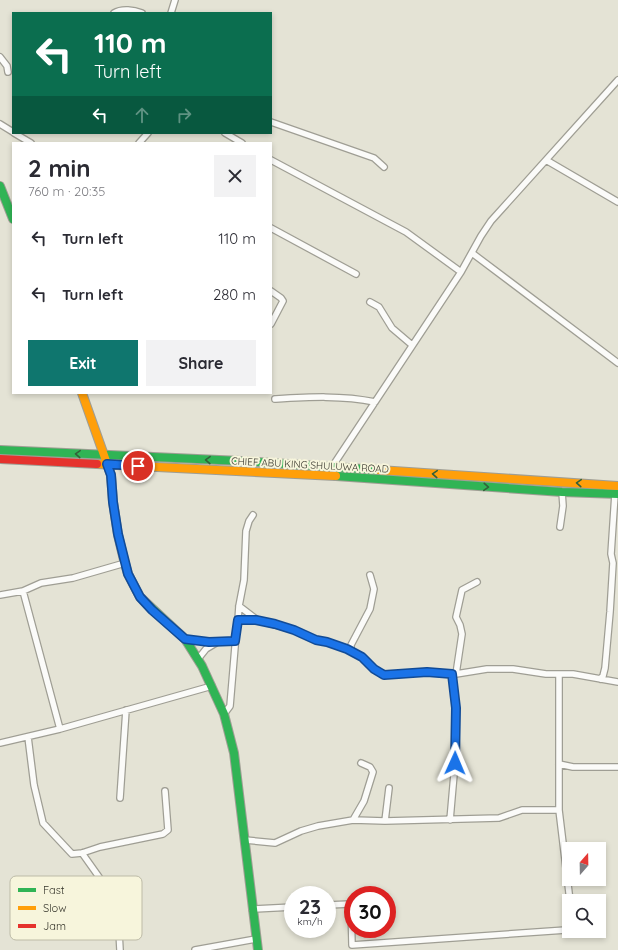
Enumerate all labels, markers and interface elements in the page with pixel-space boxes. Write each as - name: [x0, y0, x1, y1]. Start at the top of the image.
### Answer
- text: 110 m: [94, 25, 167, 60]
- icon: left: [28, 28, 80, 80]
- text: Turn left: [94, 60, 162, 83]
- icon: left: [89, 104, 111, 126]
- icon: ahead: [131, 104, 153, 126]
- icon: right: [173, 104, 195, 126]
- text: 2 min: [28, 153, 90, 183]
- button: close: [214, 155, 256, 197]
- text: 760 m · 20:35: [28, 183, 105, 199]
- icon: left: [28, 227, 50, 249]
- text: Turn left: [62, 229, 124, 248]
- text: 110 m: [218, 229, 256, 248]
- icon: left: [28, 283, 50, 305]
- text: Turn left: [62, 285, 124, 304]
- text: 280 m: [213, 285, 256, 304]
- button: Exit: [28, 340, 138, 386]
- button: Share: [146, 340, 256, 386]
- pin: [121, 449, 155, 483]
- one-way arrow: [75, 450, 81, 458]
- street label: CHIEF ABU KING SHULUWA ROAD: [231, 454, 389, 476]
- icon: arrive: [127, 455, 149, 477]
- one-way arrow: [205, 455, 211, 464]
- one-way arrow: [432, 470, 438, 478]
- one-way arrow: [576, 479, 582, 488]
- one-way arrow: [483, 482, 489, 491]
- position arrow: [434, 742, 476, 784]
- north arrow: [562, 842, 606, 886]
- map controls: [562, 842, 606, 938]
- legend: [10, 876, 142, 940]
- text: Fast: [43, 883, 65, 897]
- speed limit sign: 30: [344, 886, 396, 938]
- text: 23: [299, 894, 321, 919]
- button: search: [562, 894, 606, 938]
- text: Slow: [43, 901, 67, 915]
- text: km/h: [297, 915, 323, 928]
- text: Jam: [43, 919, 66, 933]

